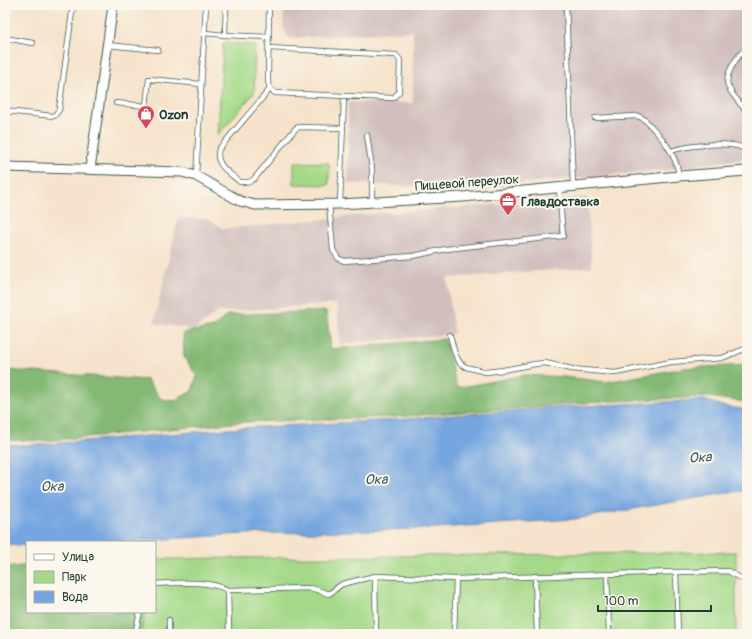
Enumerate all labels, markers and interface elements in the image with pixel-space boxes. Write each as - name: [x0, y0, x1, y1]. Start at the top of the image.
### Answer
- shop icon: Ozon: [136, 104, 156, 129]
- place label: Ozon: [159, 107, 189, 123]
- street label: Пищевой переулок: [414, 171, 520, 195]
- office icon: Главдоставка: [498, 191, 518, 216]
- place label: Главдоставка: [521, 194, 599, 210]
- water label: Ока: [688, 448, 713, 467]
- water label: Ока: [365, 471, 389, 488]
- water label: Ока: [41, 478, 65, 495]
- legend: [26, 541, 156, 613]
- text: Улица: [62, 550, 94, 565]
- text: Парк: [62, 570, 87, 585]
- scale bar: [598, 587, 711, 613]
- text: Вода: [62, 590, 88, 605]
- text: 100 m: [604, 594, 639, 609]

